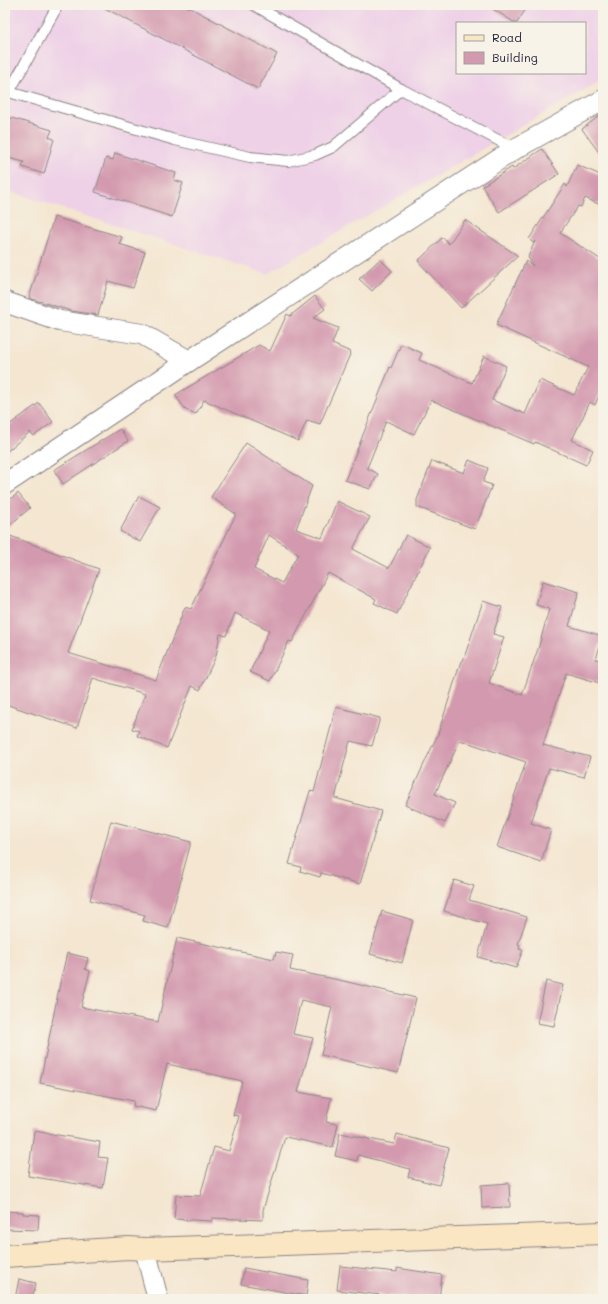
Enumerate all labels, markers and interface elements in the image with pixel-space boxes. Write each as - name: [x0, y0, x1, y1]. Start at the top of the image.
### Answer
- legend: [456, 22, 586, 74]
- text: Road: [492, 29, 522, 45]
- text: Building: [492, 49, 538, 65]

